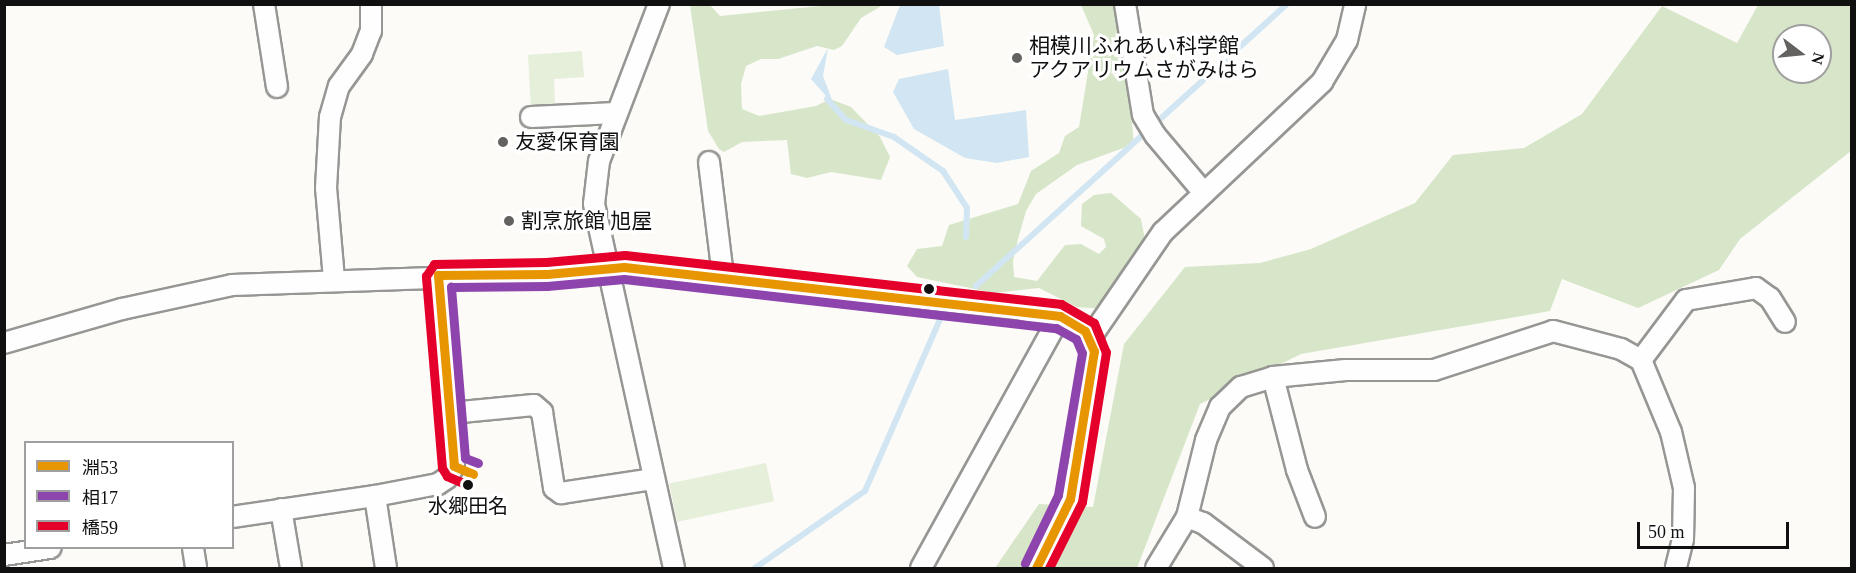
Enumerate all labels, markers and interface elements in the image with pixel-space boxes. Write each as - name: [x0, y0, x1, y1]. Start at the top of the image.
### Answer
- north arrow: [1772, 24, 1832, 84]
- place label: 相模川ふれあい科学館 アクアリウムさがみはら: [1029, 33, 1260, 83]
- marker: 相模川ふれあい科学館 アクアリウムさがみはら: [1010, 51, 1024, 65]
- text: N: [1808, 51, 1828, 66]
- place label: 友愛保育園: [515, 129, 620, 155]
- marker: 友愛保育園: [496, 135, 510, 149]
- place label: 割烹旅館 旭屋: [521, 208, 652, 234]
- marker: 割烹旅館 旭屋: [502, 214, 516, 228]
- unlabelled marker: [923, 283, 935, 295]
- legend: [24, 441, 234, 549]
- text: 淵53: [82, 458, 118, 478]
- marker: 水郷田名: [462, 479, 474, 491]
- text: 相17: [82, 488, 118, 508]
- place label: 水郷田名: [428, 494, 508, 518]
- scale bar: [1640, 510, 1792, 548]
- text: 橋59: [82, 518, 118, 538]
- text: 50 m: [1648, 522, 1685, 542]

